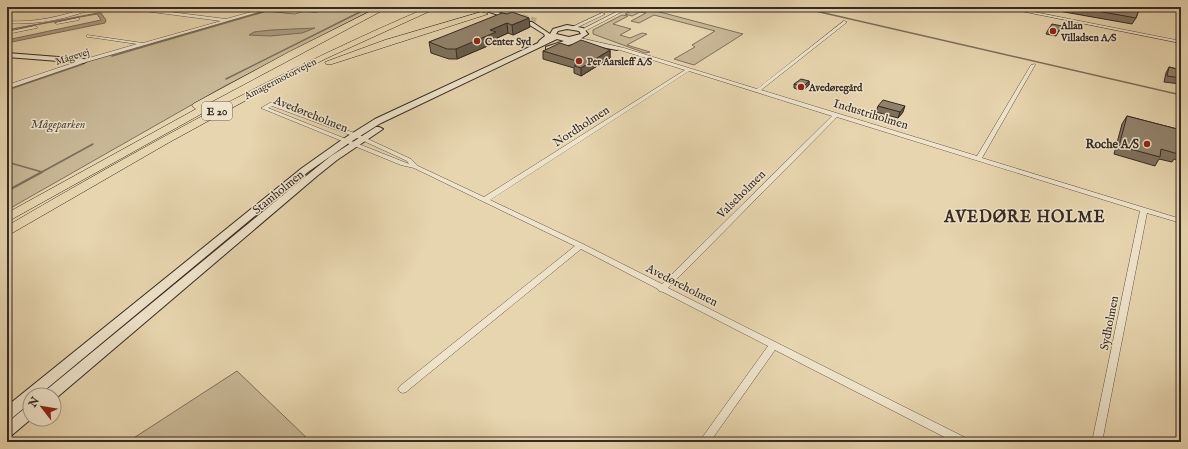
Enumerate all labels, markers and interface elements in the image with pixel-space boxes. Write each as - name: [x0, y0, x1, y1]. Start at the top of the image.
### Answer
- place label: Allan Villadsen A/S: [1060, 20, 1116, 45]
- marker: Allan Villadsen A/S: [1048, 26, 1058, 36]
- marker: Center Syd: [472, 36, 482, 46]
- place label: Center Syd: [485, 36, 532, 49]
- street label: Mågevej: [54, 46, 91, 69]
- street label: Amagermotorvejen: [242, 55, 320, 104]
- marker: Per Aarsleff A/S: [574, 56, 584, 66]
- place label: Per Aarsleff A/S: [587, 56, 652, 69]
- marker: Avedøregård: [796, 82, 806, 92]
- place label: Avedøregård: [808, 82, 863, 95]
- street label: Avedøreholmen: [271, 92, 351, 136]
- street label: Industriholmen: [832, 96, 911, 133]
- road number: E 20: [202, 102, 232, 120]
- street label: Nordholmen: [550, 102, 613, 150]
- park label: Mågeparken: [31, 117, 86, 133]
- place label: Roche A/S: [1085, 137, 1139, 152]
- marker: Roche A/S: [1142, 139, 1152, 149]
- street label: Stamholmen: [250, 167, 308, 218]
- street label: Valseholmen: [713, 167, 769, 222]
- district label: AVEDØRE HOLME: [943, 208, 1106, 228]
- street label: Avedøreholmen: [642, 260, 721, 310]
- street label: Sydholmen: [1097, 294, 1122, 352]
- north arrow: [22, 387, 62, 427]
- text: N: [25, 394, 43, 411]

